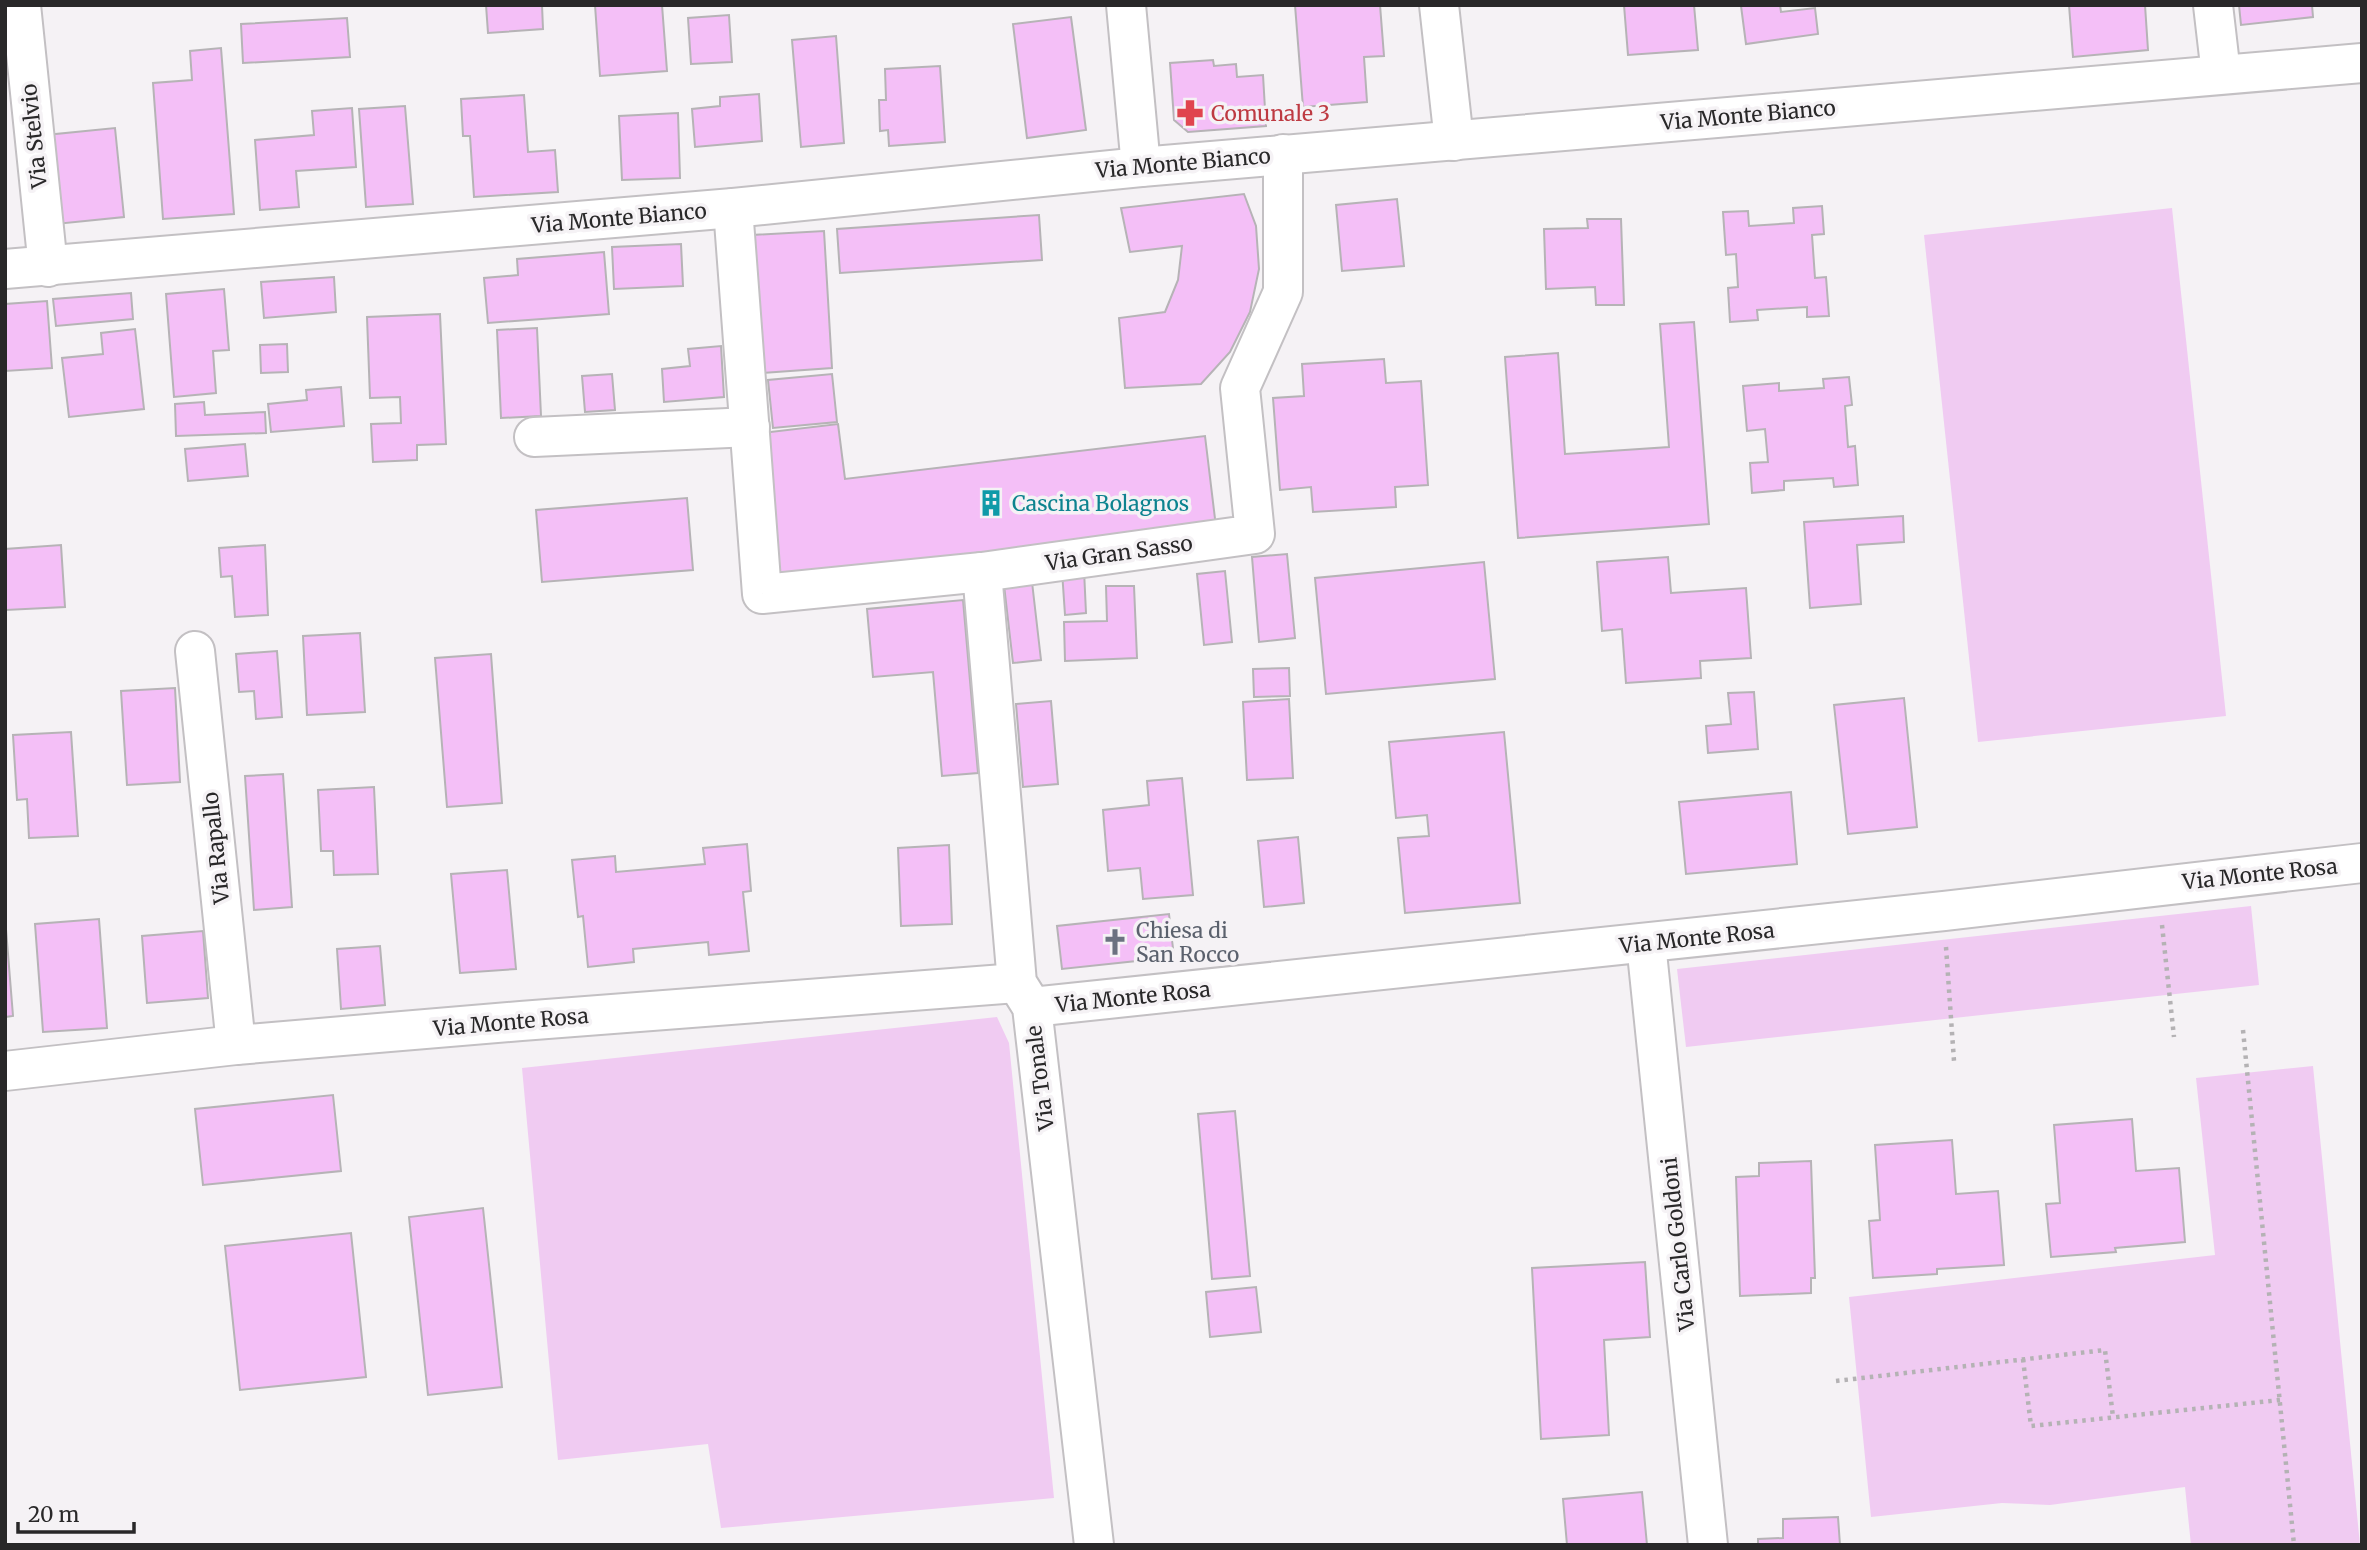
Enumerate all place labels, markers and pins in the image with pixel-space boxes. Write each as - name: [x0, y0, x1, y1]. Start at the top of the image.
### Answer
- pharmacy icon: Comunale 3: [1175, 98, 1205, 128]
- place label: Comunale 3: [1211, 100, 1330, 127]
- building icon: Cascina Bolagnos: [976, 488, 1006, 518]
- place label: Cascina Bolagnos: [1012, 490, 1189, 517]
- place label: Chiesa di San Rocco: [1136, 917, 1239, 968]
- church icon: Chiesa di San Rocco: [1100, 927, 1130, 957]

